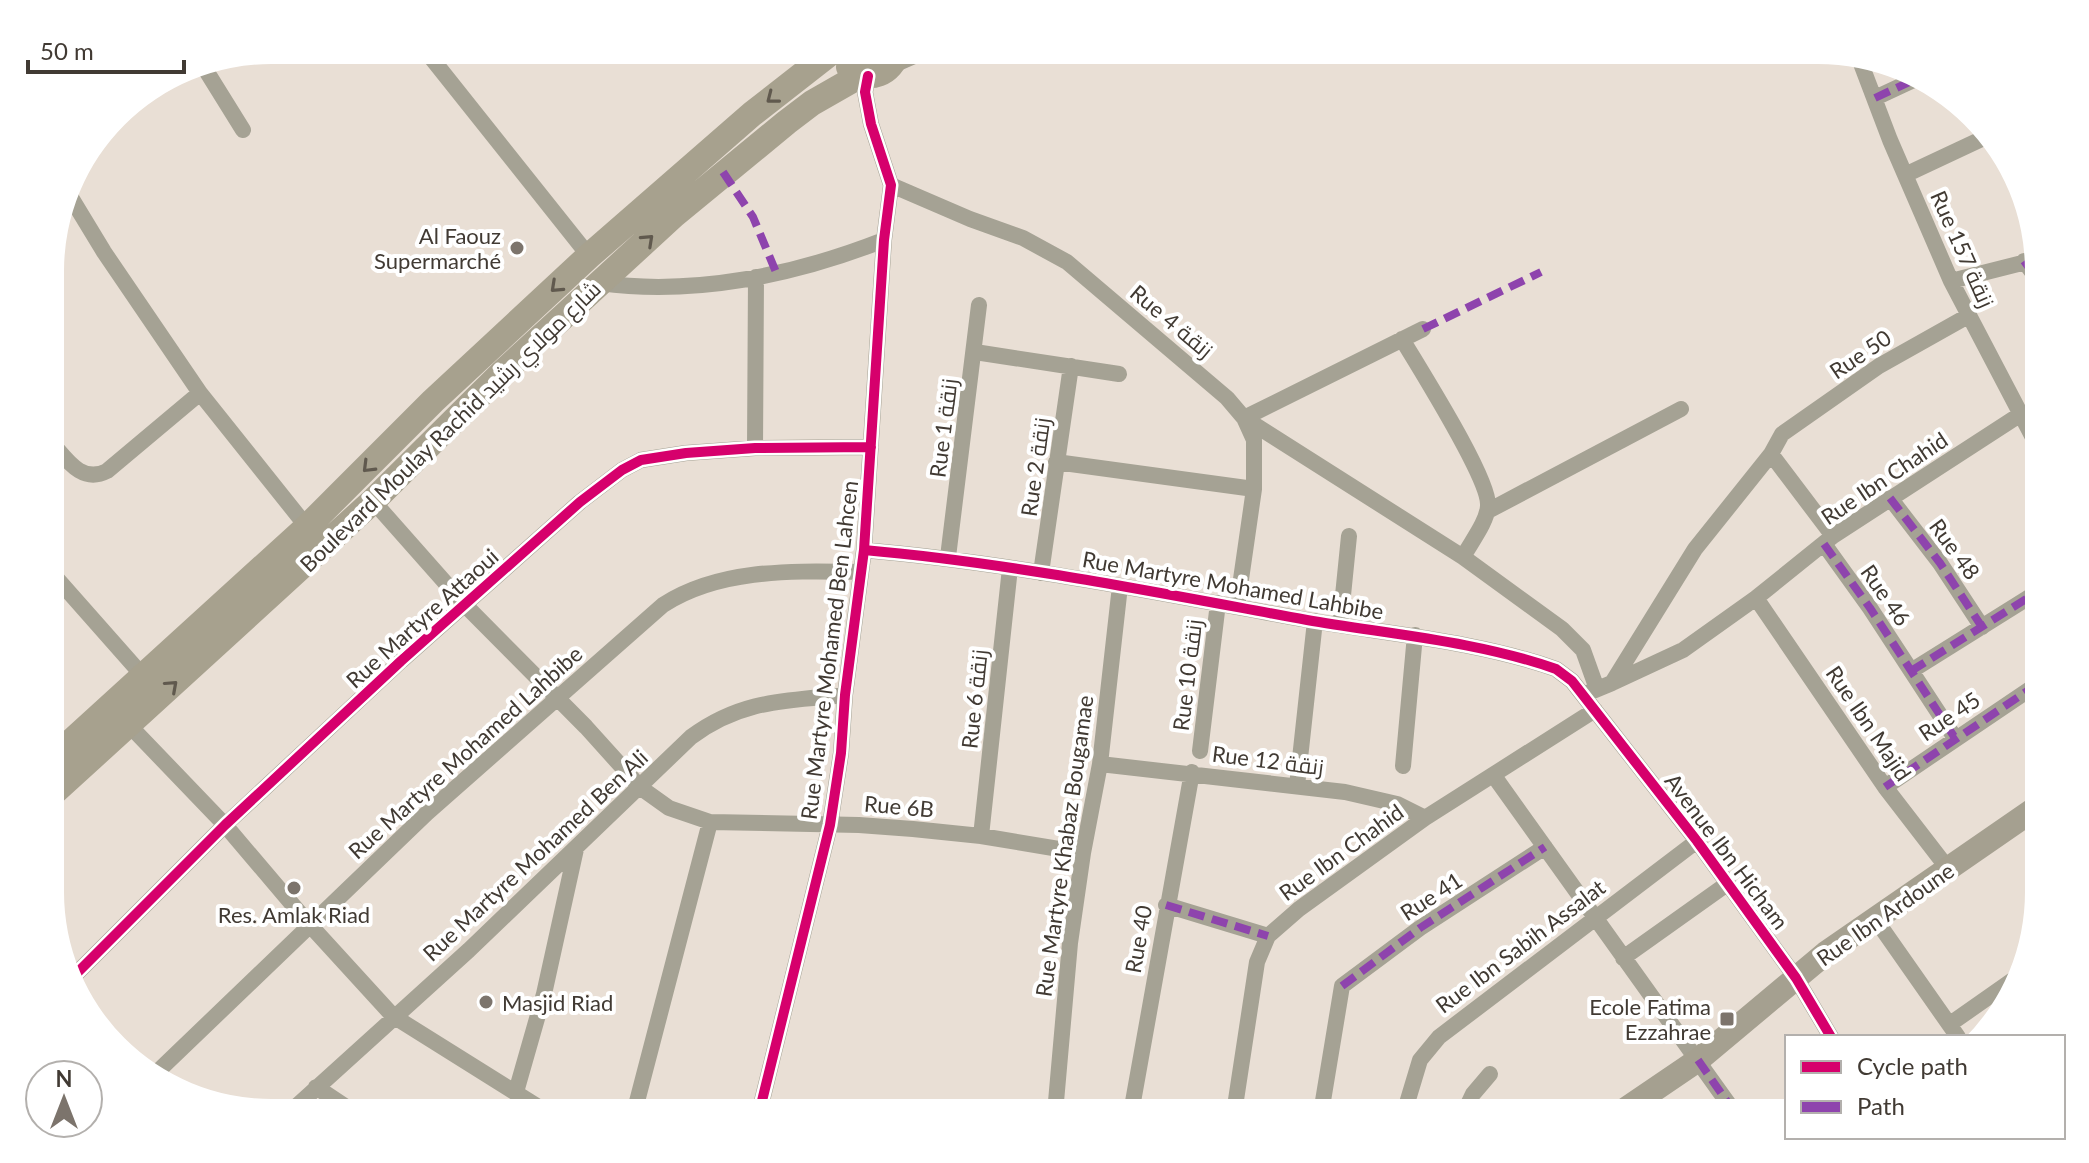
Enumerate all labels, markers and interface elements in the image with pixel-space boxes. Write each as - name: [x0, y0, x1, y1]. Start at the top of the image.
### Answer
- scale bar: [28, 24, 184, 74]
- text: 50 m: [40, 36, 94, 65]
- one-way arrow: [766, 88, 781, 102]
- street label: Rue 157 زنقة: [1925, 186, 2001, 312]
- place label: Al Faouz Supermarché: [374, 222, 501, 274]
- one-way arrow: [638, 235, 653, 249]
- marker: Al Faouz Supermarché: [508, 239, 526, 257]
- street label: Boulevard Moulay Rachid شارع مولاي رشيد: [294, 275, 609, 580]
- one-way arrow: [550, 278, 565, 292]
- street label: Rue 4 زنقة: [1125, 279, 1219, 363]
- street label: Rue 50: [1824, 324, 1896, 384]
- street label: Rue 1 زنقة: [924, 377, 962, 479]
- street label: Rue 2 زنقة: [1015, 416, 1055, 518]
- street label: Rue Ibn Chahid: [1816, 426, 1952, 530]
- one-way arrow: [363, 458, 377, 472]
- street label: Rue Martyre Mohamed Ben Lahcen: [795, 479, 863, 821]
- street label: Rue 48: [1924, 513, 1986, 585]
- street label: Rue Martyre Attaoui: [340, 543, 504, 693]
- street label: Rue Martyre Mohamed Lahbibe: [1080, 545, 1386, 625]
- street label: Rue 46: [1855, 559, 1917, 631]
- street label: Rue 10 زنقة: [1167, 618, 1207, 732]
- street label: Rue Martyre Mohamed Lahbibe: [342, 640, 588, 864]
- street label: Rue 6 زنقة: [955, 648, 993, 750]
- street label: Rue Ibn Majid: [1821, 660, 1917, 786]
- one-way arrow: [163, 681, 178, 695]
- street label: Rue 45: [1913, 686, 1985, 746]
- street label: Rue Martyre Khabaz Bougamae: [1029, 693, 1099, 999]
- street label: Rue 12 زنقة: [1211, 740, 1325, 780]
- street label: Rue Martyre Mohamed Ben Ali: [417, 744, 653, 966]
- street label: Avenue Ibn Hicham: [1660, 768, 1794, 934]
- street label: Rue 6B: [863, 790, 935, 822]
- street label: Rue Ibn Chahid: [1274, 798, 1408, 906]
- street label: Rue Ibn Ardoune: [1811, 857, 1959, 971]
- street label: Rue 41: [1395, 866, 1467, 926]
- street label: Rue Ibn Sabih Assalat: [1430, 873, 1610, 1019]
- marker: Res. Amlak Riad: [285, 879, 303, 897]
- place label: Res. Amlak Riad: [218, 901, 370, 928]
- street label: Rue 40: [1119, 903, 1157, 975]
- place label: Masjid Riad: [502, 989, 613, 1016]
- marker: Masjid Riad: [477, 993, 495, 1011]
- place label: Ecole Fatima Ezzahrae: [1589, 993, 1711, 1045]
- marker: Ecole Fatima Ezzahrae: [1718, 1010, 1736, 1028]
- legend: [1785, 1035, 2065, 1139]
- text: Cycle path: [1857, 1051, 1968, 1080]
- north arrow: [24, 1059, 104, 1139]
- text: N: [56, 1065, 72, 1092]
- text: Path: [1857, 1091, 1905, 1120]

